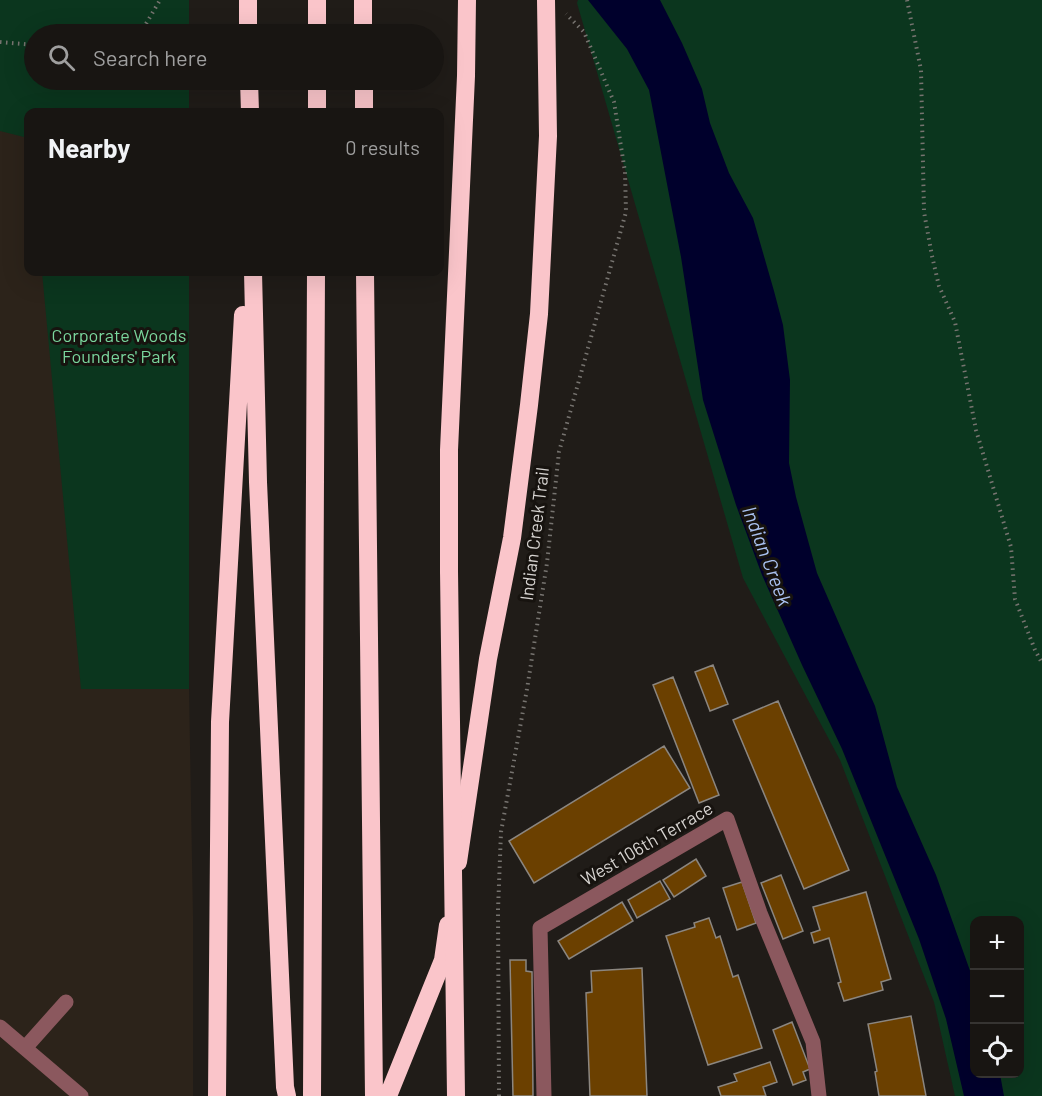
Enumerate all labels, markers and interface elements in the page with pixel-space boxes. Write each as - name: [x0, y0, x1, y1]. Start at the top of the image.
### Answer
- search box: [24, 24, 444, 90]
- icon: search: [45, 41, 78, 74]
- text: Search here: [93, 44, 207, 70]
- text: Nearby: [48, 132, 130, 163]
- text: 0 results: [345, 135, 420, 159]
- park label: Corporate Woods Founders' Park: [51, 324, 187, 367]
- street label: Indian Creek Trail: [515, 466, 553, 602]
- water label: Indian Creek: [738, 502, 798, 609]
- street label: West 106th Terrace: [577, 796, 716, 890]
- map controls: [970, 916, 1024, 1078]
- button: +: [970, 916, 1024, 970]
- button: −: [970, 970, 1024, 1024]
- button: locate: [970, 1024, 1024, 1078]

